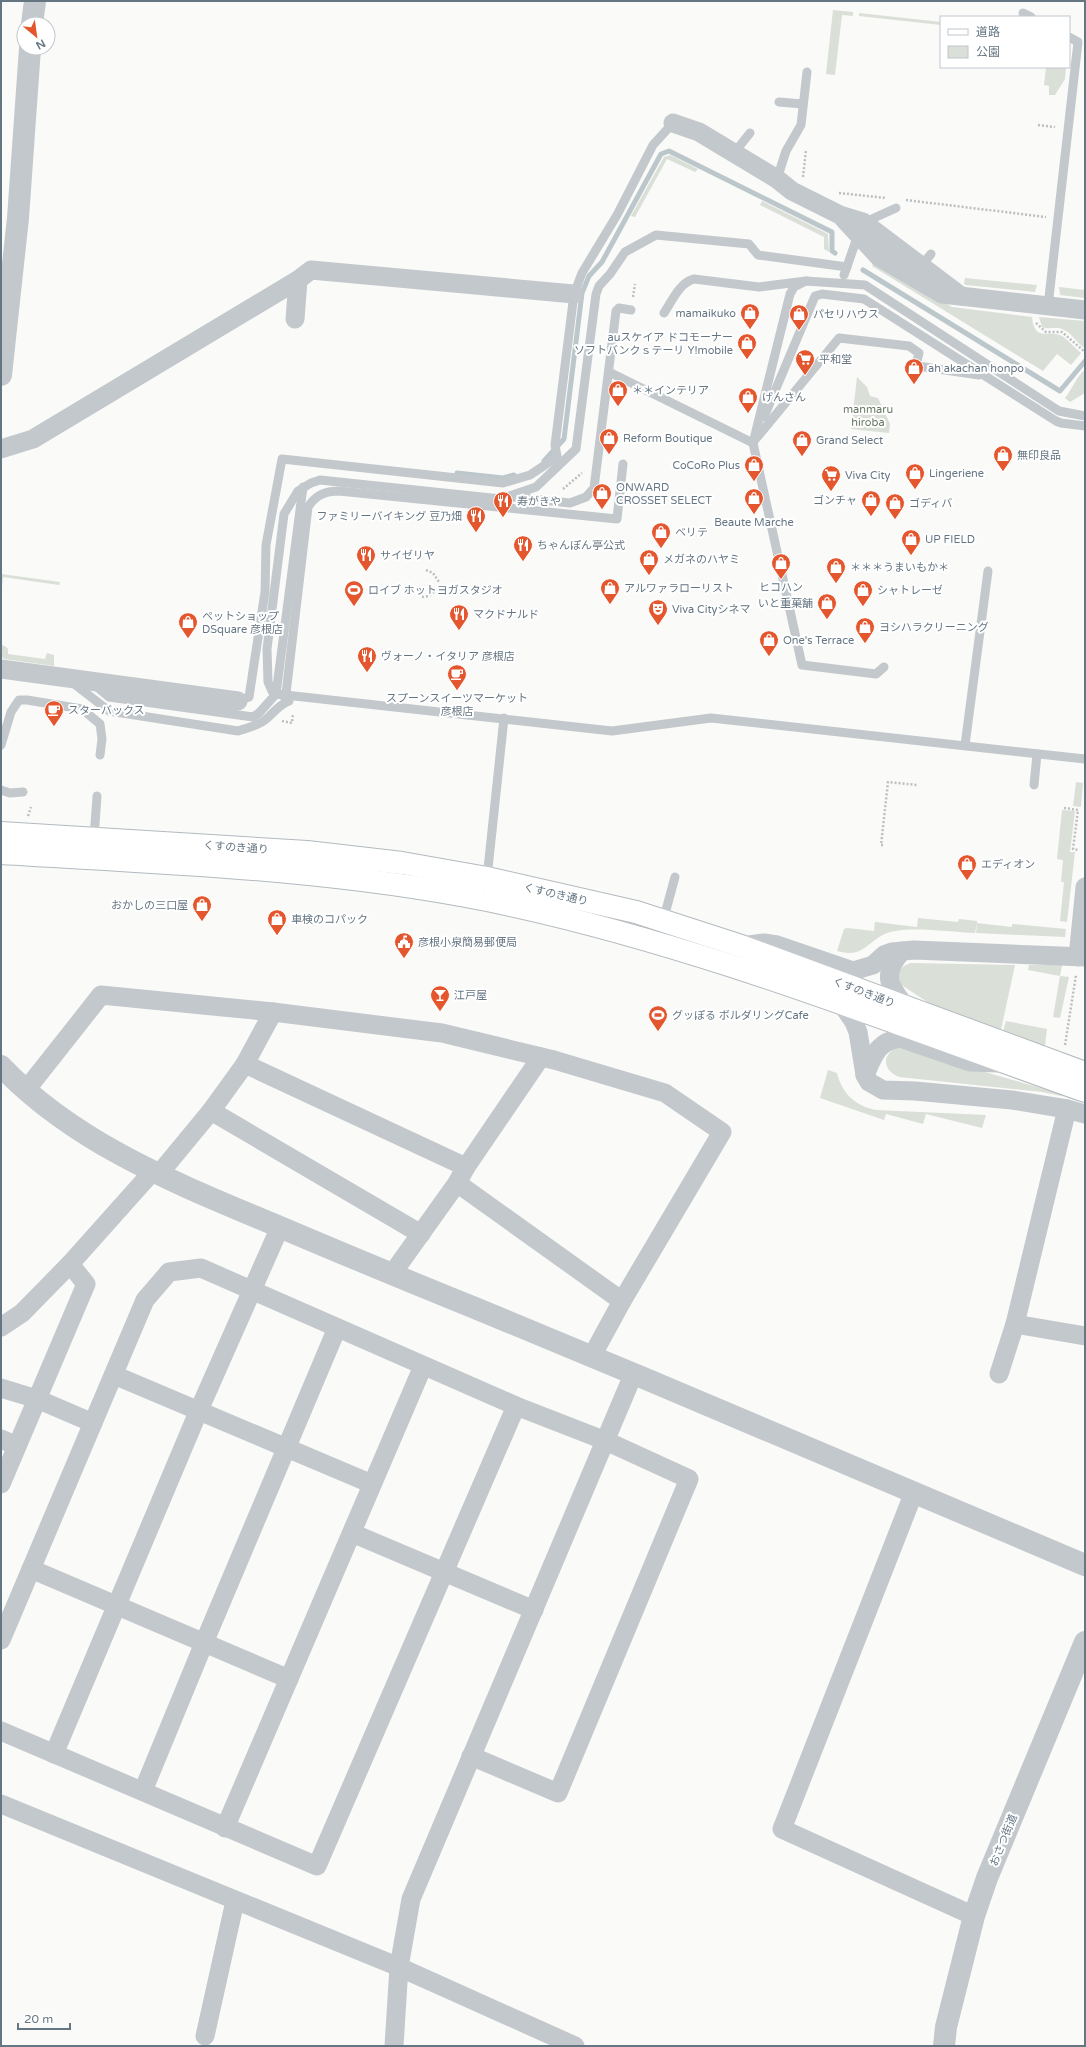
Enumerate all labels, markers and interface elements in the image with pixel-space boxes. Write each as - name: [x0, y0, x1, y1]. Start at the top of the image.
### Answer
- north arrow: [16, 16, 56, 56]
- legend: [940, 16, 1070, 68]
- text: 道路: [976, 25, 1000, 39]
- text: N: [34, 36, 48, 52]
- text: 公園: [976, 45, 1000, 59]
- shop icon: mamaikuko: [739, 302, 761, 330]
- shop icon: パセリハウス: [788, 303, 810, 331]
- place label: mamaikuko: [675, 307, 736, 320]
- place label: パセリハウス: [813, 308, 879, 321]
- place label: auスケイア ドコモーナー ソフトバンクｓテーリ Y!mobile: [574, 331, 733, 357]
- shop icon: auスケイア ドコモーナー ソフトバンクｓテーリ Y!mobile: [736, 332, 758, 360]
- supermarket icon: 平和堂: [794, 348, 816, 376]
- place label: 平和堂: [819, 353, 852, 366]
- shop icon: ah akachan honpo: [903, 357, 925, 385]
- place label: ah akachan honpo: [928, 362, 1024, 375]
- shop icon: ＊＊インテリア: [607, 379, 629, 407]
- place label: ＊＊インテリア: [632, 384, 709, 397]
- shop icon: げんさん: [737, 386, 759, 414]
- place label: げんさん: [762, 391, 806, 404]
- park label: manmaru hiroba: [843, 403, 893, 429]
- shop icon: Reform Boutique: [598, 427, 620, 455]
- shop icon: Grand Select: [791, 429, 813, 457]
- place label: Reform Boutique: [623, 432, 713, 445]
- place label: Grand Select: [816, 434, 883, 447]
- shop icon: 無印良品: [992, 444, 1014, 472]
- place label: 無印良品: [1017, 449, 1061, 462]
- shop icon: CoCoRo Plus: [743, 454, 765, 482]
- place label: CoCoRo Plus: [672, 459, 740, 472]
- shop icon: Lingeriene: [904, 462, 926, 490]
- supermarket icon: Viva City: [820, 464, 842, 492]
- place label: Lingeriene: [929, 467, 984, 480]
- place label: Viva City: [845, 469, 891, 482]
- place label: ONWARD CROSSET SELECT: [616, 481, 712, 507]
- shop icon: ONWARD CROSSET SELECT: [591, 482, 613, 510]
- shop icon: Beaute Marche: [743, 487, 765, 515]
- shop icon: ゴンチャ: [860, 489, 882, 517]
- restaurant icon: 寿がきや: [492, 490, 514, 518]
- shop icon: ゴディバ: [884, 492, 906, 520]
- place label: ゴンチャ: [813, 494, 857, 507]
- place label: 寿がきや: [517, 495, 561, 508]
- place label: ゴディバ: [909, 497, 952, 510]
- restaurant icon: ファミリーバイキング 豆乃畑: [465, 505, 487, 533]
- place label: ファミリーバイキング 豆乃畑: [317, 510, 462, 523]
- place label: Beaute Marche: [714, 516, 794, 529]
- shop icon: ベリテ: [650, 521, 672, 549]
- place label: ベリテ: [675, 526, 708, 539]
- shop icon: UP FIELD: [900, 528, 922, 556]
- place label: UP FIELD: [925, 533, 975, 546]
- restaurant icon: ちゃんぽん亭公式: [512, 534, 534, 562]
- place label: ちゃんぽん亭公式: [537, 539, 625, 552]
- restaurant icon: サイゼリヤ: [355, 544, 377, 572]
- shop icon: メガネのハヤミ: [638, 548, 660, 576]
- place label: サイゼリヤ: [380, 549, 435, 562]
- shop icon: ヒコハン: [770, 552, 792, 580]
- place label: メガネのハヤミ: [663, 553, 740, 566]
- shop icon: ＊＊＊うまいもか＊: [825, 556, 847, 584]
- place label: ＊＊＊うまいもか＊: [850, 561, 949, 574]
- shop icon: アルワァラローリスト: [599, 577, 621, 605]
- sports icon: ロイブ ホットヨガスタジオ: [343, 579, 365, 607]
- shop icon: シャトレーゼ: [852, 579, 874, 607]
- place label: ヒコハン: [759, 581, 803, 594]
- place label: アルワァラローリスト: [624, 582, 734, 595]
- place label: ロイブ ホットヨガスタジオ: [368, 584, 503, 597]
- place label: シャトレーゼ: [877, 584, 943, 597]
- shop icon: いと重菓舗: [816, 592, 838, 620]
- place label: いと重菓舗: [758, 597, 813, 610]
- theatre icon: Viva Cityシネマ: [647, 598, 669, 626]
- restaurant icon: マクドナルド: [448, 603, 470, 631]
- place label: Viva Cityシネマ: [672, 603, 751, 616]
- place label: マクドナルド: [473, 608, 539, 621]
- place label: ペットショップ DSquare 彦根店: [202, 610, 283, 636]
- shop icon: ペットショップ DSquare 彦根店: [177, 611, 199, 639]
- shop icon: ヨシハラクリーニング: [854, 616, 876, 644]
- place label: ヨシハラクリーニング: [879, 621, 989, 634]
- shop icon: One's Terrace: [758, 629, 780, 657]
- place label: One's Terrace: [783, 634, 854, 647]
- restaurant icon: ヴォーノ・イタリア 彦根店: [356, 645, 378, 673]
- place label: ヴォーノ・イタリア 彦根店: [381, 650, 515, 663]
- cafe icon: スプーンスイーツマーケット 彦根店: [446, 663, 468, 691]
- place label: スプーンスイーツマーケット 彦根店: [386, 692, 528, 718]
- cafe icon: スターバックス: [43, 699, 65, 727]
- place label: スターバックス: [68, 704, 145, 717]
- street label: くすのき通り: [203, 839, 269, 856]
- shop icon: エディオン: [956, 853, 978, 881]
- place label: エディオン: [981, 858, 1035, 871]
- street label: くすのき通り: [522, 881, 589, 908]
- shop icon: おかしの三口屋: [191, 894, 213, 922]
- place label: おかしの三口屋: [111, 899, 188, 912]
- shop icon: 車検のコパック: [266, 908, 288, 936]
- place label: 車検のコパック: [291, 913, 368, 926]
- public building icon: 彦根小泉簡易郵便局: [393, 931, 415, 959]
- place label: 彦根小泉簡易郵便局: [418, 936, 517, 949]
- street label: くすのき通り: [831, 975, 897, 1010]
- bar icon: 江戸屋: [429, 984, 451, 1012]
- place label: 江戸屋: [454, 989, 487, 1002]
- sports icon: グッぽる ボルダリングCafe: [647, 1004, 669, 1032]
- place label: グッぽる ボルダリングCafe: [672, 1009, 809, 1022]
- street label: おさつ街道: [987, 1812, 1020, 1868]
- scale bar: [18, 2005, 70, 2031]
- text: 20 m: [24, 2012, 53, 2026]

